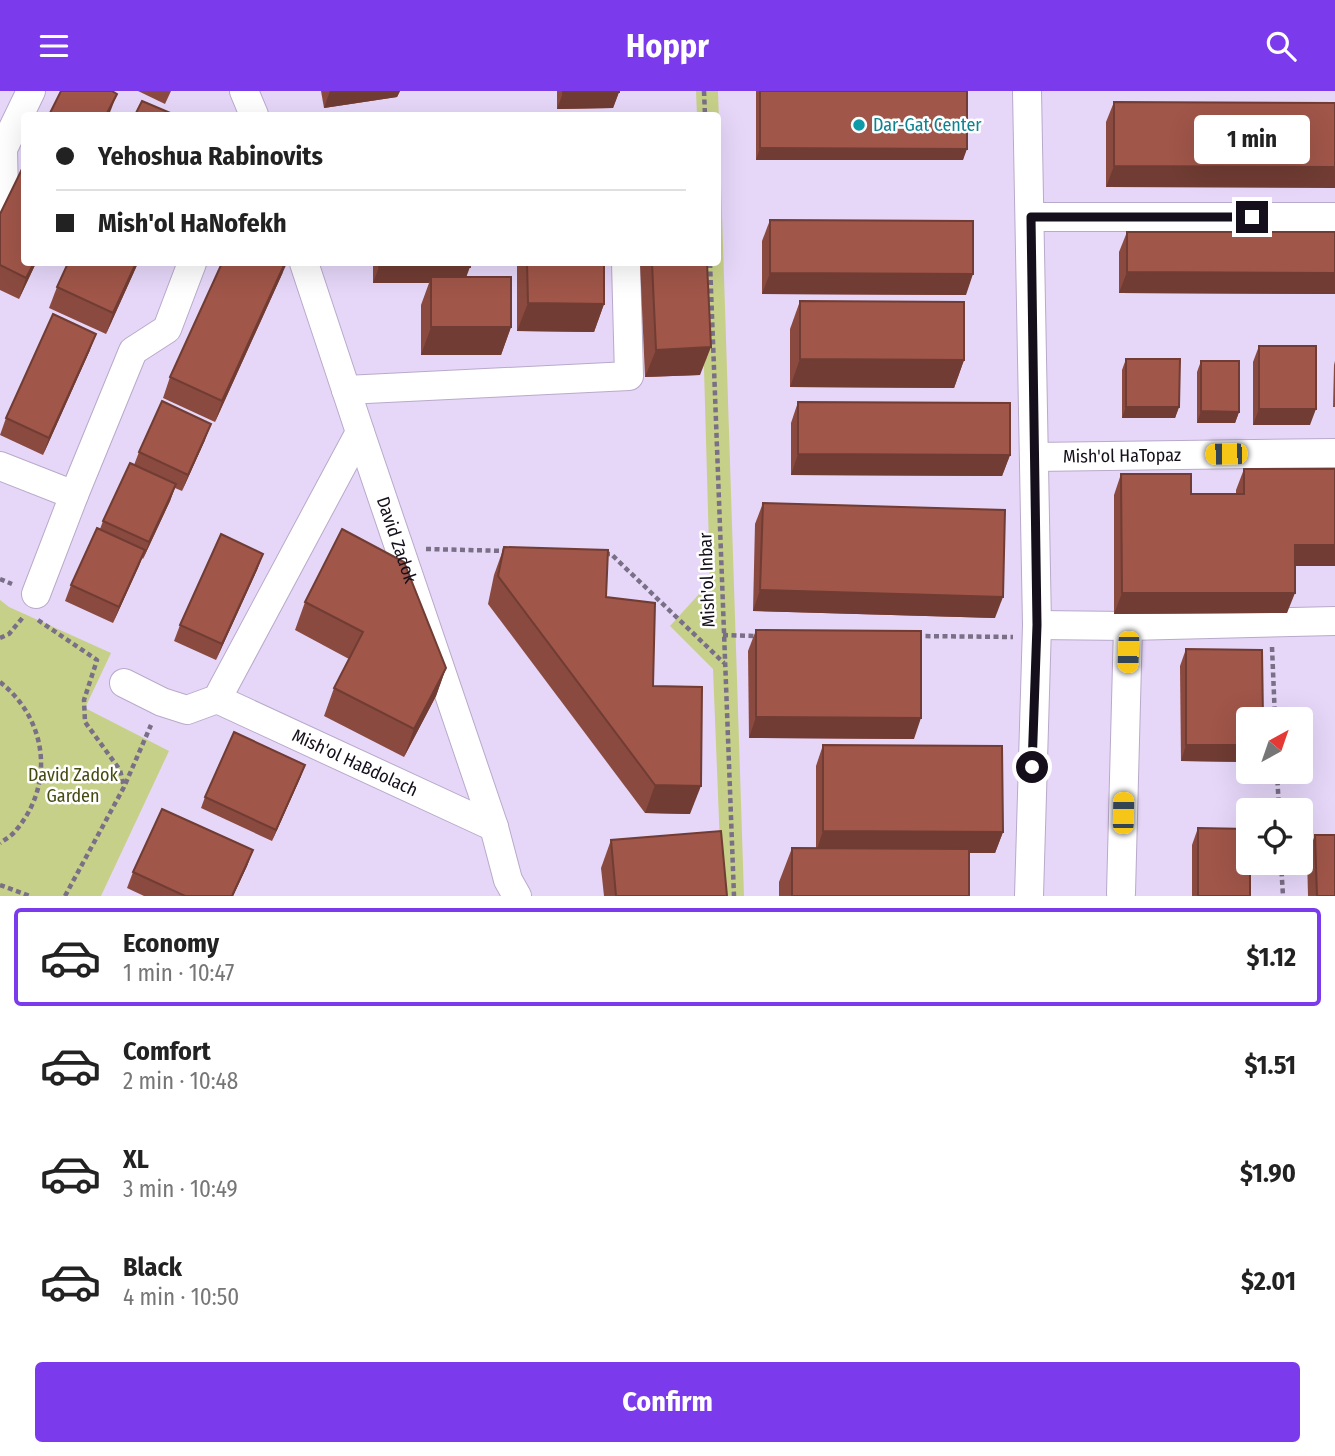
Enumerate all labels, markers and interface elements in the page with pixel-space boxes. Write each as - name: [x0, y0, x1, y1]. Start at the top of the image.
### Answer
- icon: menu: [35, 27, 73, 65]
- text: Hoppr: [626, 27, 709, 65]
- icon: search: [1262, 27, 1300, 65]
- place label: Dar-Gat Center: [873, 114, 982, 136]
- callout: 1 min: [1194, 115, 1310, 165]
- marker: Dar-Gat Center: [851, 117, 867, 133]
- text: 1 min: [1227, 125, 1277, 153]
- text: Yehoshua Rabinovits: [98, 141, 323, 172]
- route end: [1236, 201, 1268, 233]
- text: Mish'ol HaNofekh: [98, 208, 287, 239]
- car: [1205, 443, 1248, 465]
- street label: Mish'ol HaTopaz: [1063, 444, 1181, 468]
- street label: David Zadok: [372, 494, 422, 587]
- street label: Mish'ol Inbar: [694, 531, 720, 628]
- car: [1117, 631, 1140, 673]
- north arrow: [1236, 707, 1312, 784]
- map controls: [1236, 707, 1313, 875]
- street label: Mish'ol HaBdolach: [289, 724, 421, 801]
- route start: [1016, 751, 1048, 783]
- park label: David Zadok Garden: [28, 764, 119, 807]
- car: [1113, 792, 1134, 834]
- button: locate: [1236, 798, 1313, 875]
- icon: car: [39, 926, 102, 989]
- text: Economy: [123, 928, 219, 959]
- text: $1.12: [1247, 942, 1296, 973]
- text: 1 min · 10:47: [123, 959, 234, 987]
- icon: car: [39, 1034, 102, 1097]
- text: Comfort: [123, 1036, 211, 1067]
- text: $1.51: [1244, 1050, 1296, 1081]
- text: 2 min · 10:48: [123, 1067, 238, 1095]
- icon: car: [39, 1142, 102, 1205]
- text: XL: [123, 1144, 149, 1175]
- text: $1.90: [1240, 1158, 1296, 1189]
- text: 3 min · 10:49: [123, 1175, 238, 1203]
- icon: car: [39, 1250, 102, 1313]
- text: Black: [123, 1252, 182, 1283]
- text: $2.01: [1241, 1266, 1296, 1297]
- text: 4 min · 10:50: [123, 1283, 239, 1311]
- button: Confirm: [35, 1362, 1300, 1442]

